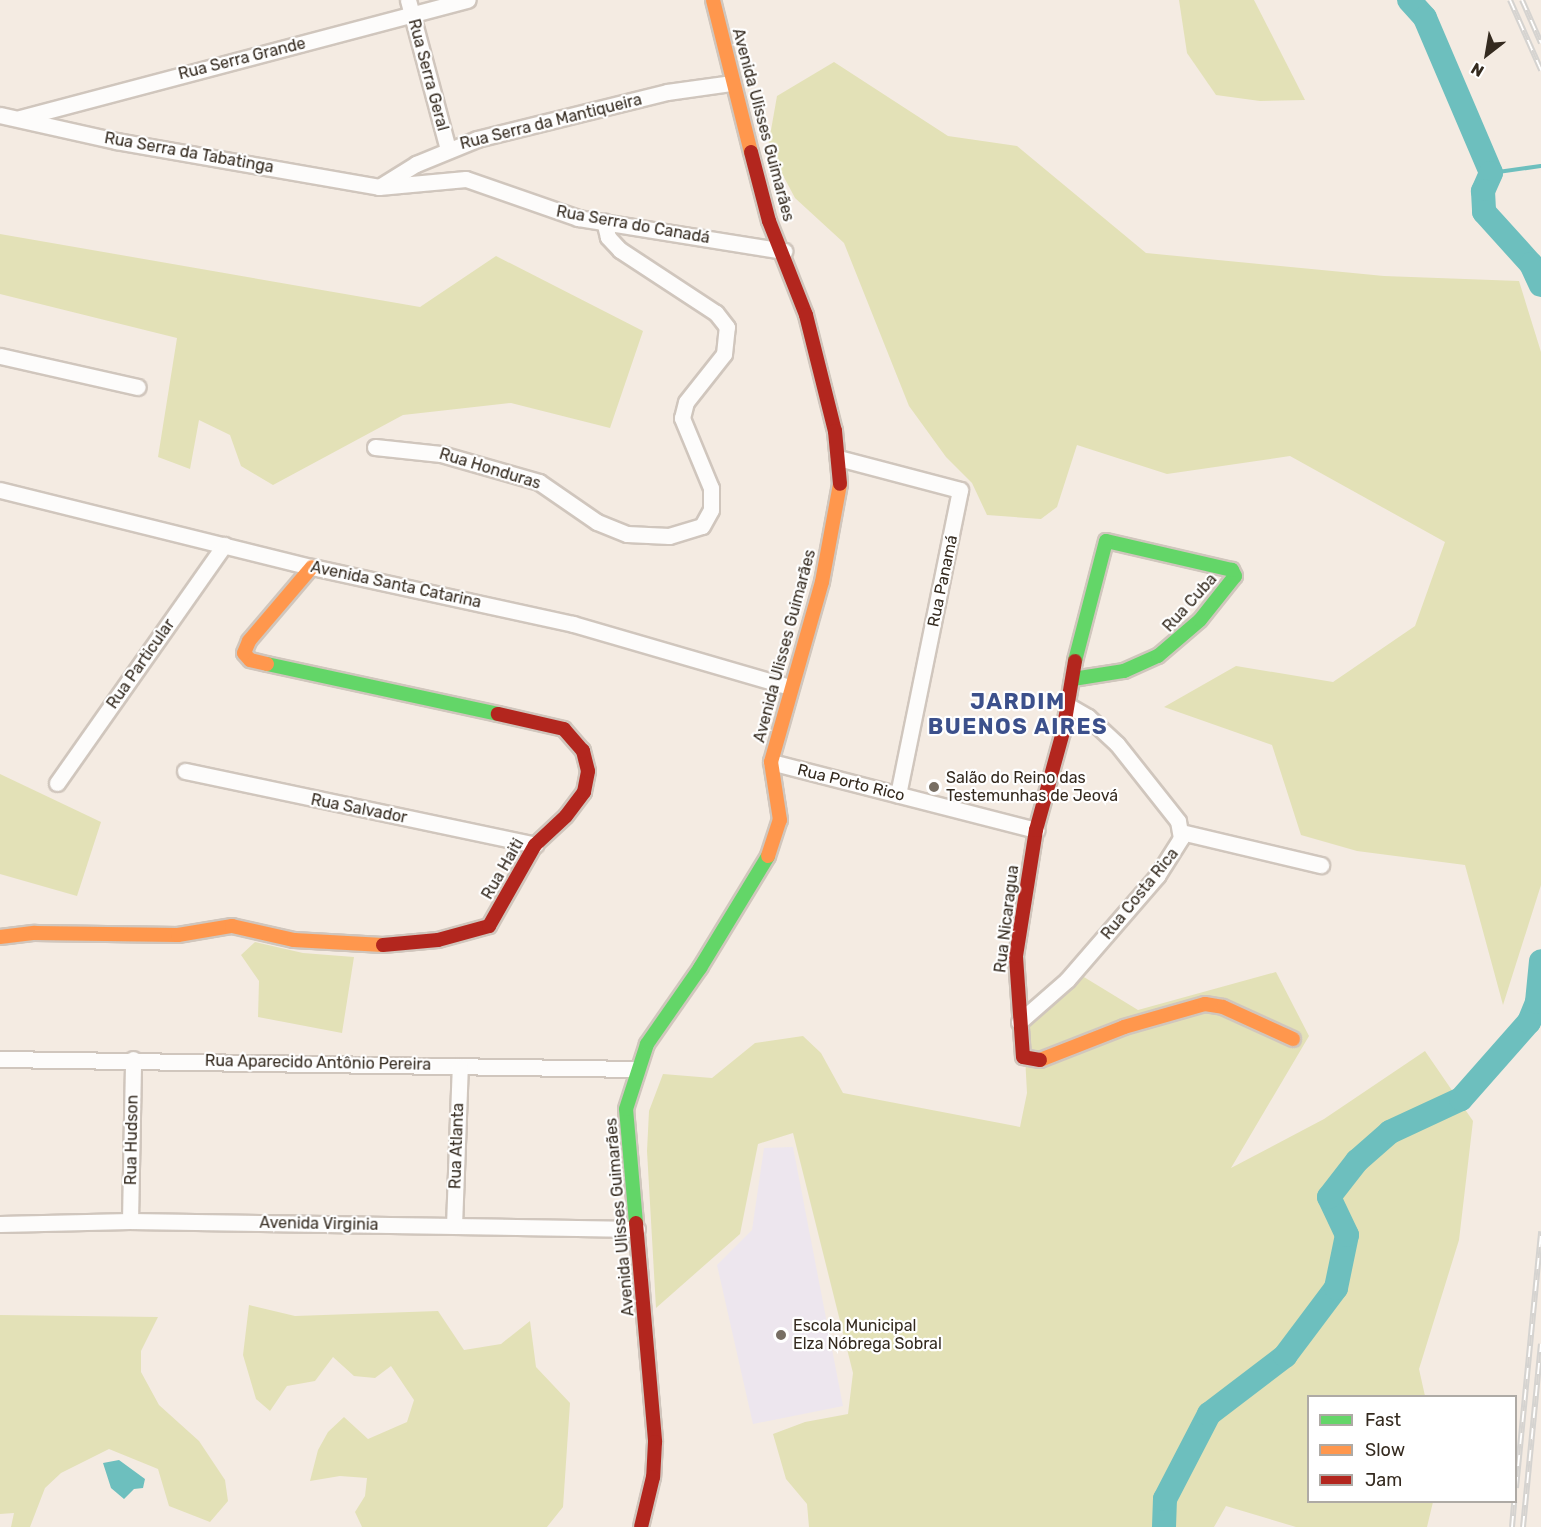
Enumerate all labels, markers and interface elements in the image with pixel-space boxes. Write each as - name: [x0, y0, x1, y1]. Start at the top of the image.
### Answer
- street label: Rua Serra Geral: [404, 17, 452, 133]
- north arrow: [1457, 24, 1517, 84]
- street label: Avenida Ulisses Guimarães: [728, 26, 798, 224]
- street label: Rua Serra Grande: [176, 34, 308, 84]
- text: N: [1468, 59, 1487, 81]
- street label: Rua Serra da Mantiqueira: [458, 90, 644, 154]
- street label: Rua Serra da Tabatinga: [103, 129, 275, 177]
- street label: Rua Serra do Canadá: [555, 202, 711, 248]
- street label: Rua Honduras: [437, 444, 543, 494]
- street label: Rua Panamá: [924, 533, 962, 629]
- street label: Avenida Ulisses Guimarães: [750, 547, 820, 745]
- street label: Avenida Santa Catarina: [309, 558, 483, 612]
- street label: Rua Cuba: [1159, 570, 1221, 636]
- street label: Rua Particular: [103, 615, 179, 713]
- district label: JARDIM BUENOS AIRES: [928, 688, 1108, 740]
- street label: Rua Porto Rico: [795, 760, 907, 806]
- place label: Salão do Reino das Testemunhas de Jeová: [946, 768, 1118, 806]
- marker: Salão do Reino das Testemunhas de Jeová: [927, 780, 941, 794]
- street label: Rua Salvador: [309, 790, 409, 828]
- street label: Rua Haiti: [478, 835, 528, 903]
- street label: Rua Costa Rica: [1097, 844, 1183, 944]
- street label: Rua Nicaragua: [991, 864, 1023, 974]
- street label: Rua Aparecido Antônio Pereira: [204, 1051, 432, 1075]
- street label: Rua Hudson: [122, 1095, 142, 1185]
- street label: Rua Atlanta: [446, 1102, 468, 1190]
- street label: Avenida Ulisses Guimarães: [602, 1117, 638, 1317]
- street label: Avenida Virginia: [259, 1213, 379, 1235]
- place label: Escola Municipal Elza Nóbrega Sobral: [793, 1316, 942, 1354]
- marker: Escola Municipal Elza Nóbrega Sobral: [774, 1328, 788, 1342]
- legend: [1307, 1395, 1517, 1503]
- text: Fast: [1365, 1409, 1401, 1431]
- text: Slow: [1365, 1439, 1405, 1461]
- text: Jam: [1365, 1469, 1402, 1491]

